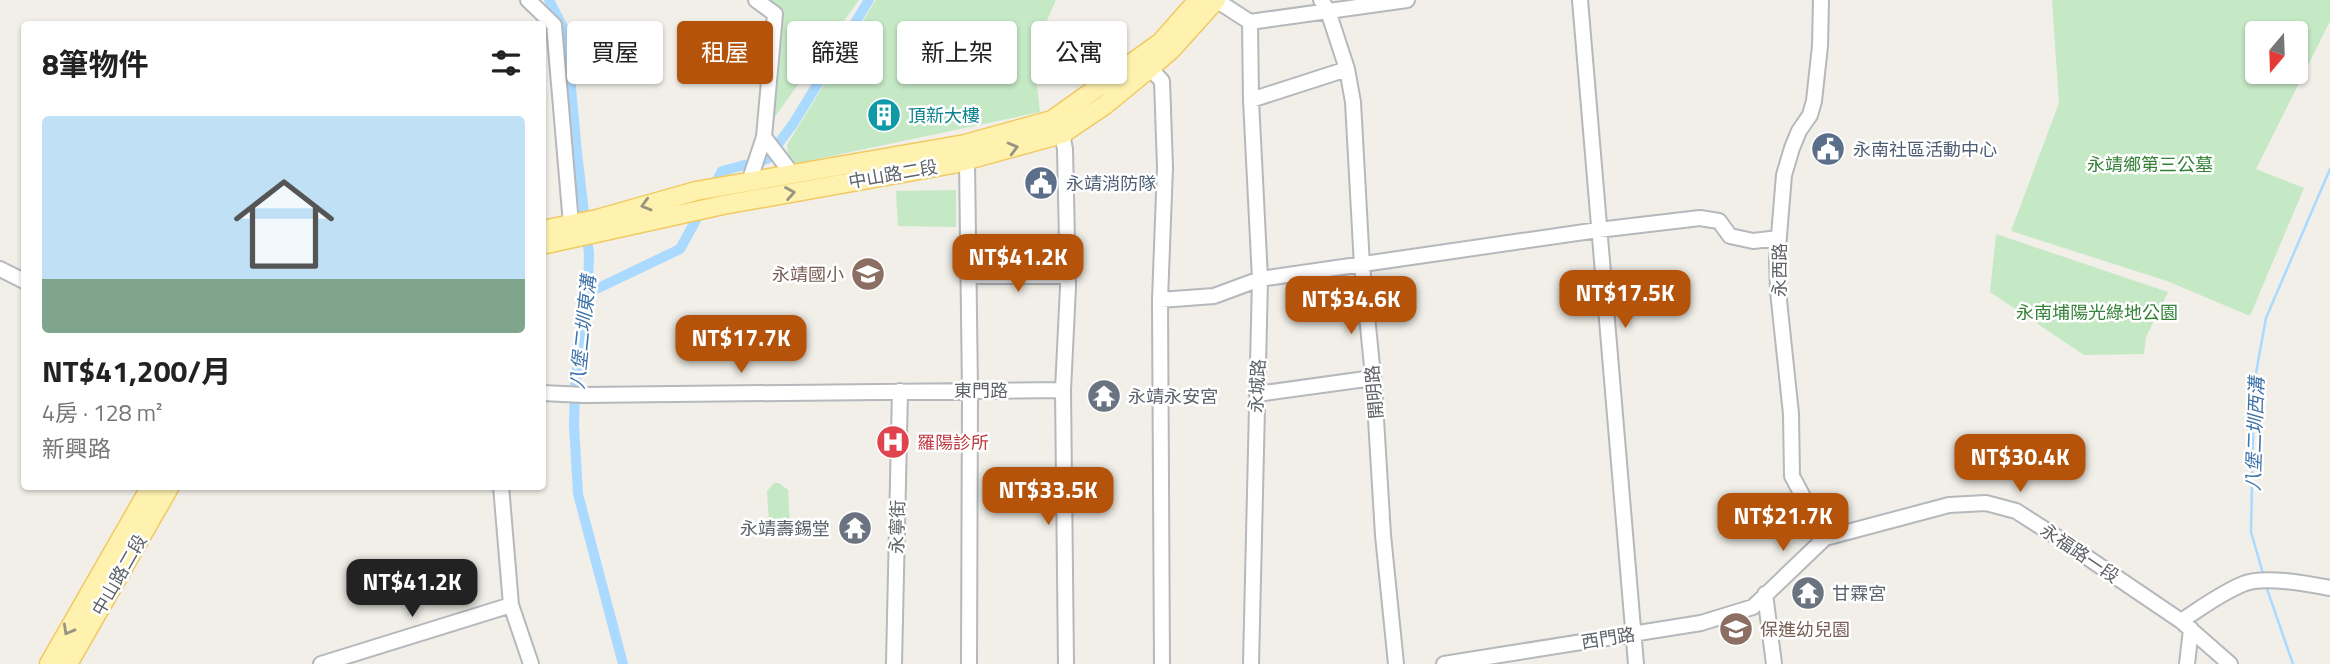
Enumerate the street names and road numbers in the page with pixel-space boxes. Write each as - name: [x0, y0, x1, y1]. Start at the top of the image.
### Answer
- street label: 中山路二段: [846, 153, 940, 195]
- street label: 永西路: [1766, 243, 1793, 297]
- street label: 永城路: [1242, 358, 1272, 414]
- street label: 開明路: [1358, 364, 1390, 420]
- street label: 東門路: [954, 377, 1008, 404]
- street label: 永寧街: [883, 500, 911, 554]
- street label: 永福路一段: [2035, 517, 2125, 589]
- street label: 中山路二段: [85, 529, 153, 621]
- street label: 西門路: [1579, 620, 1637, 656]

